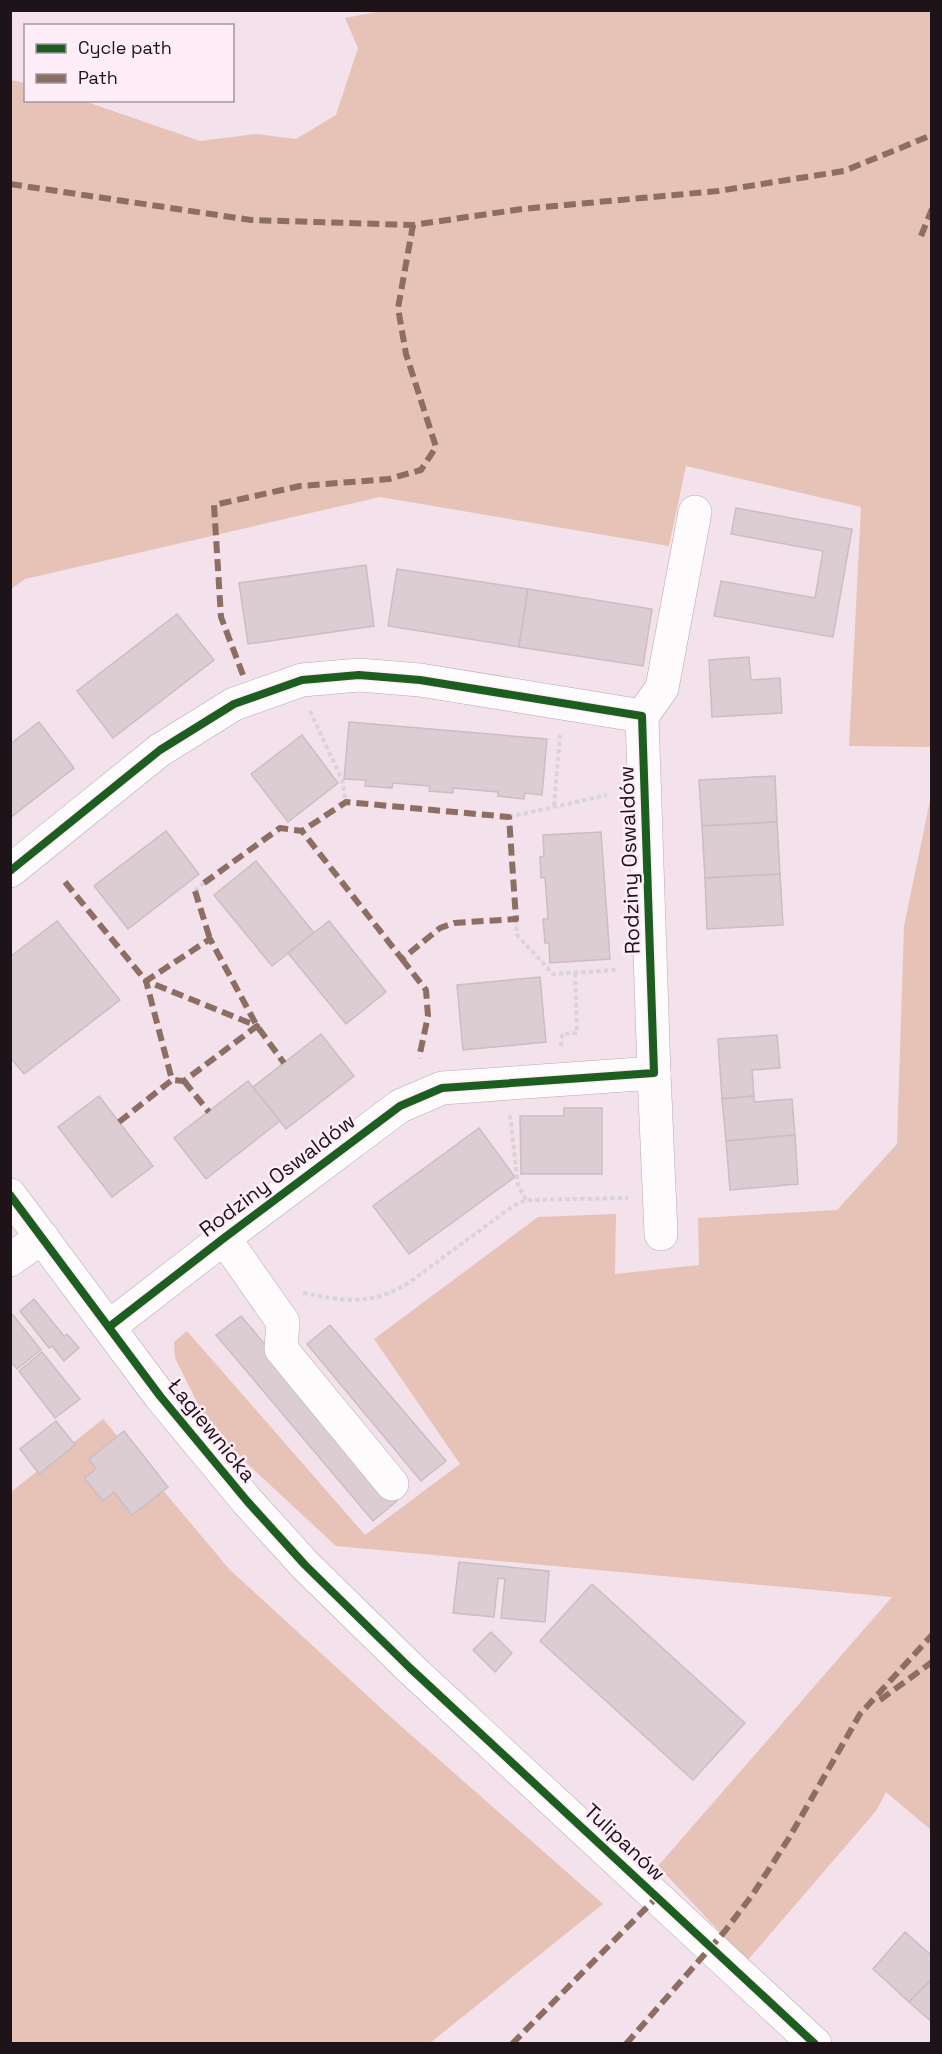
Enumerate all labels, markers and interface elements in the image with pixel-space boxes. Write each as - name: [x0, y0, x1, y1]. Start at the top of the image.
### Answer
- legend: [24, 24, 234, 102]
- text: Cycle path: [78, 36, 172, 59]
- text: Path: [78, 66, 118, 89]
- street label: Rodziny Oswaldów: [612, 765, 646, 955]
- street label: Rodziny Oswaldów: [194, 1107, 360, 1243]
- street label: Łagiewnicka: [162, 1373, 262, 1487]
- street label: Tulipanów: [579, 1797, 671, 1887]

